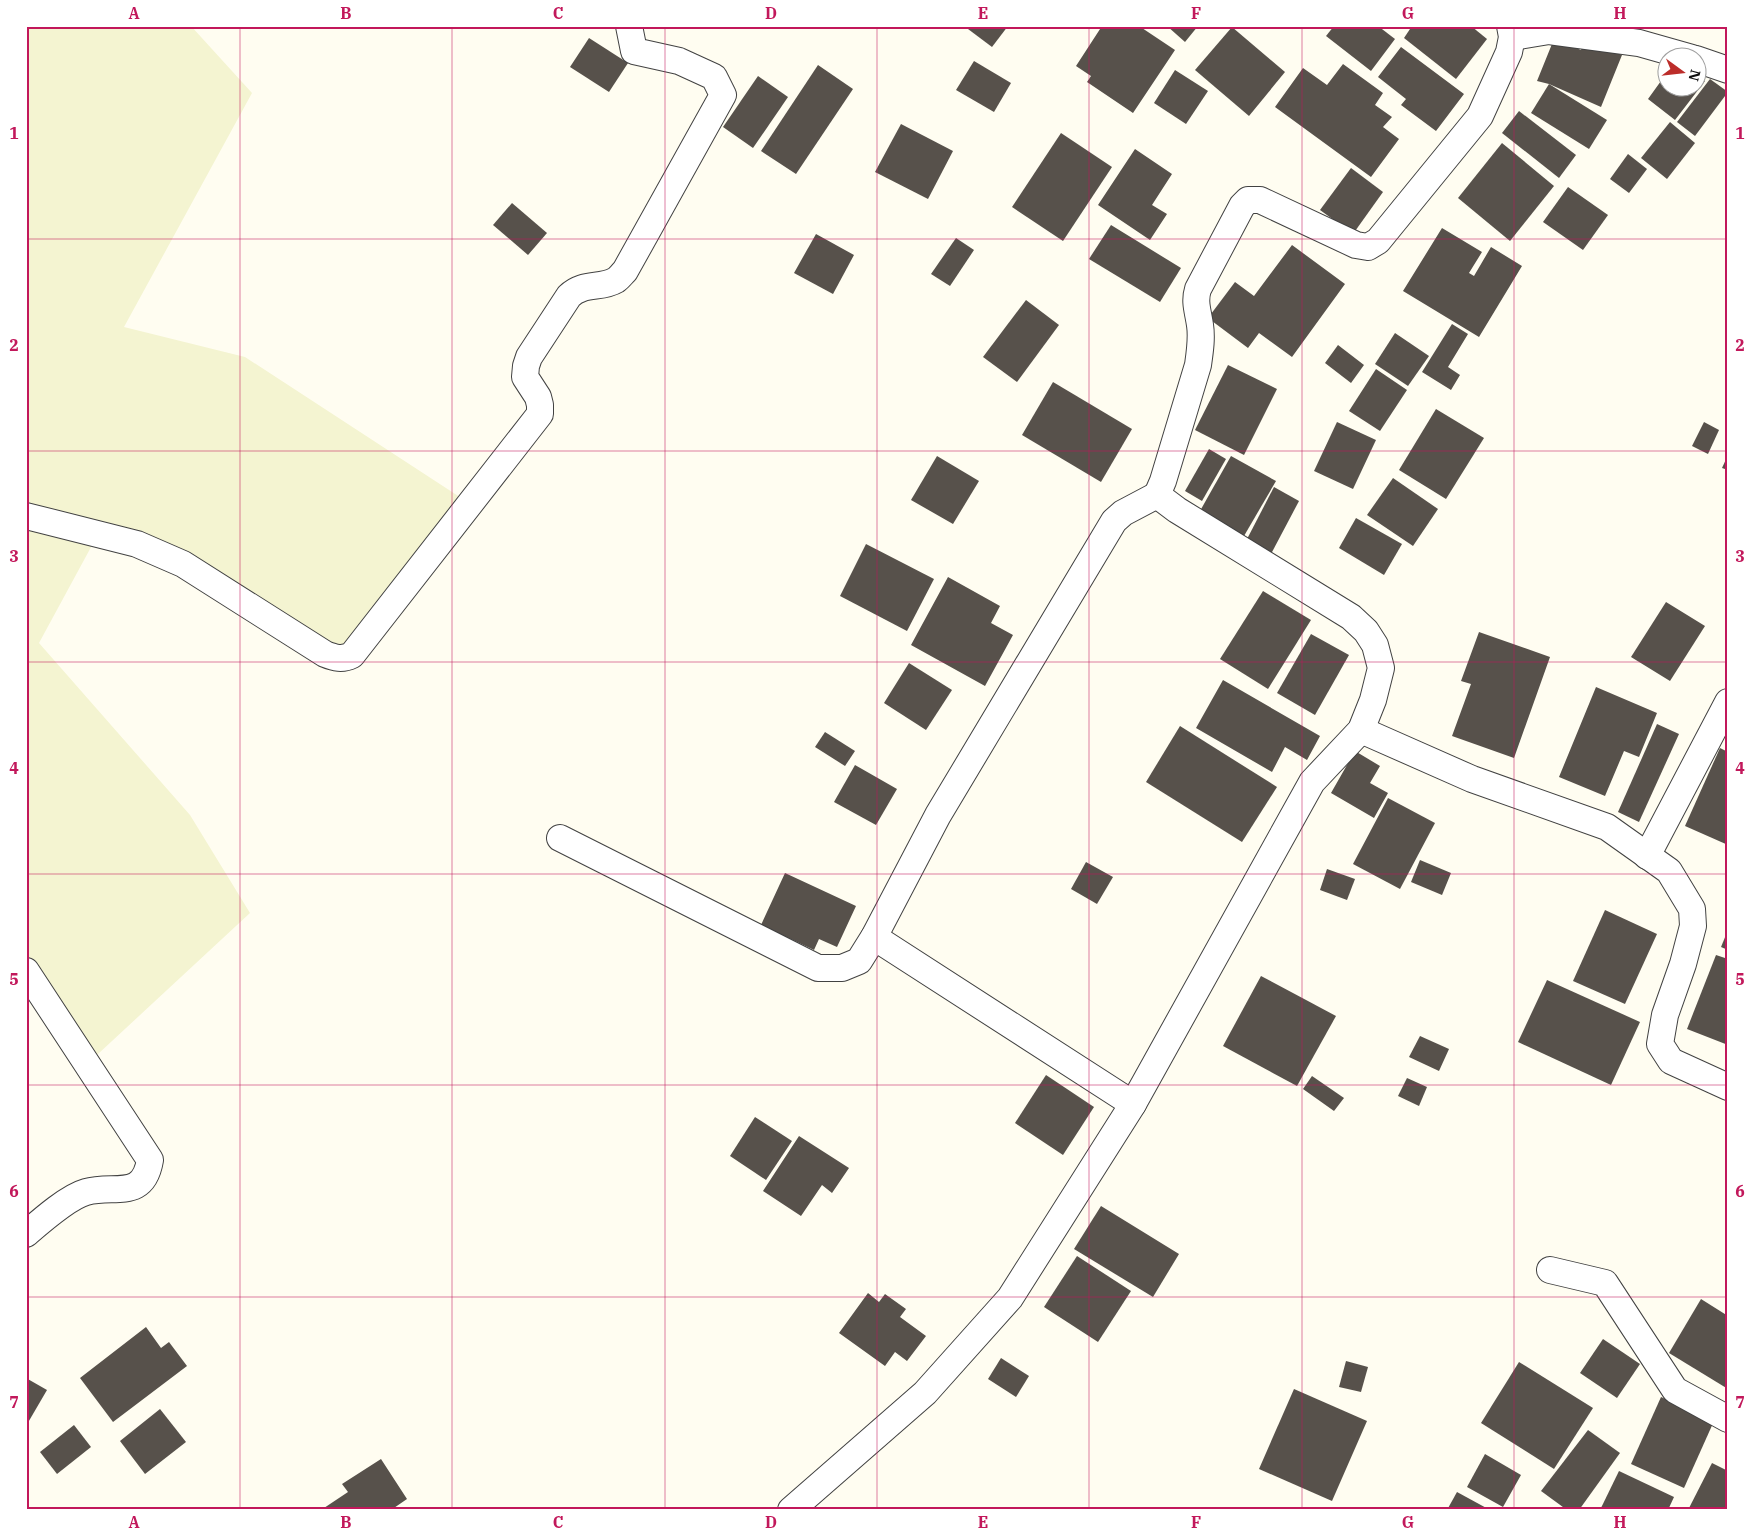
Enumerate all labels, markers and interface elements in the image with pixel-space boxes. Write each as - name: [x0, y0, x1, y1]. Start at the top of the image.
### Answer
- text: A: [128, 3, 140, 23]
- text: B: [340, 3, 352, 23]
- text: C: [553, 3, 563, 23]
- text: D: [765, 3, 777, 23]
- text: E: [978, 3, 988, 23]
- text: F: [1191, 3, 1201, 23]
- text: G: [1402, 3, 1414, 23]
- text: H: [1614, 3, 1627, 23]
- north arrow: [1656, 48, 1706, 98]
- text: N: [1684, 68, 1705, 83]
- text: 1: [9, 123, 19, 143]
- text: 1: [1735, 123, 1745, 143]
- text: 2: [9, 335, 19, 355]
- text: 2: [1735, 335, 1745, 355]
- text: 3: [9, 546, 19, 566]
- text: 3: [1735, 546, 1745, 566]
- text: 4: [9, 758, 19, 778]
- text: 4: [1735, 758, 1745, 778]
- text: 5: [9, 969, 19, 989]
- text: 5: [1735, 969, 1745, 989]
- text: 6: [9, 1181, 19, 1201]
- text: 6: [1735, 1181, 1745, 1201]
- text: 7: [9, 1392, 19, 1412]
- text: 7: [1735, 1392, 1745, 1412]
- text: A: [128, 1512, 140, 1532]
- text: B: [340, 1512, 352, 1532]
- text: C: [553, 1512, 563, 1532]
- text: D: [765, 1512, 777, 1532]
- text: E: [978, 1512, 988, 1532]
- text: F: [1191, 1512, 1201, 1532]
- text: G: [1402, 1512, 1414, 1532]
- text: H: [1614, 1512, 1627, 1532]

